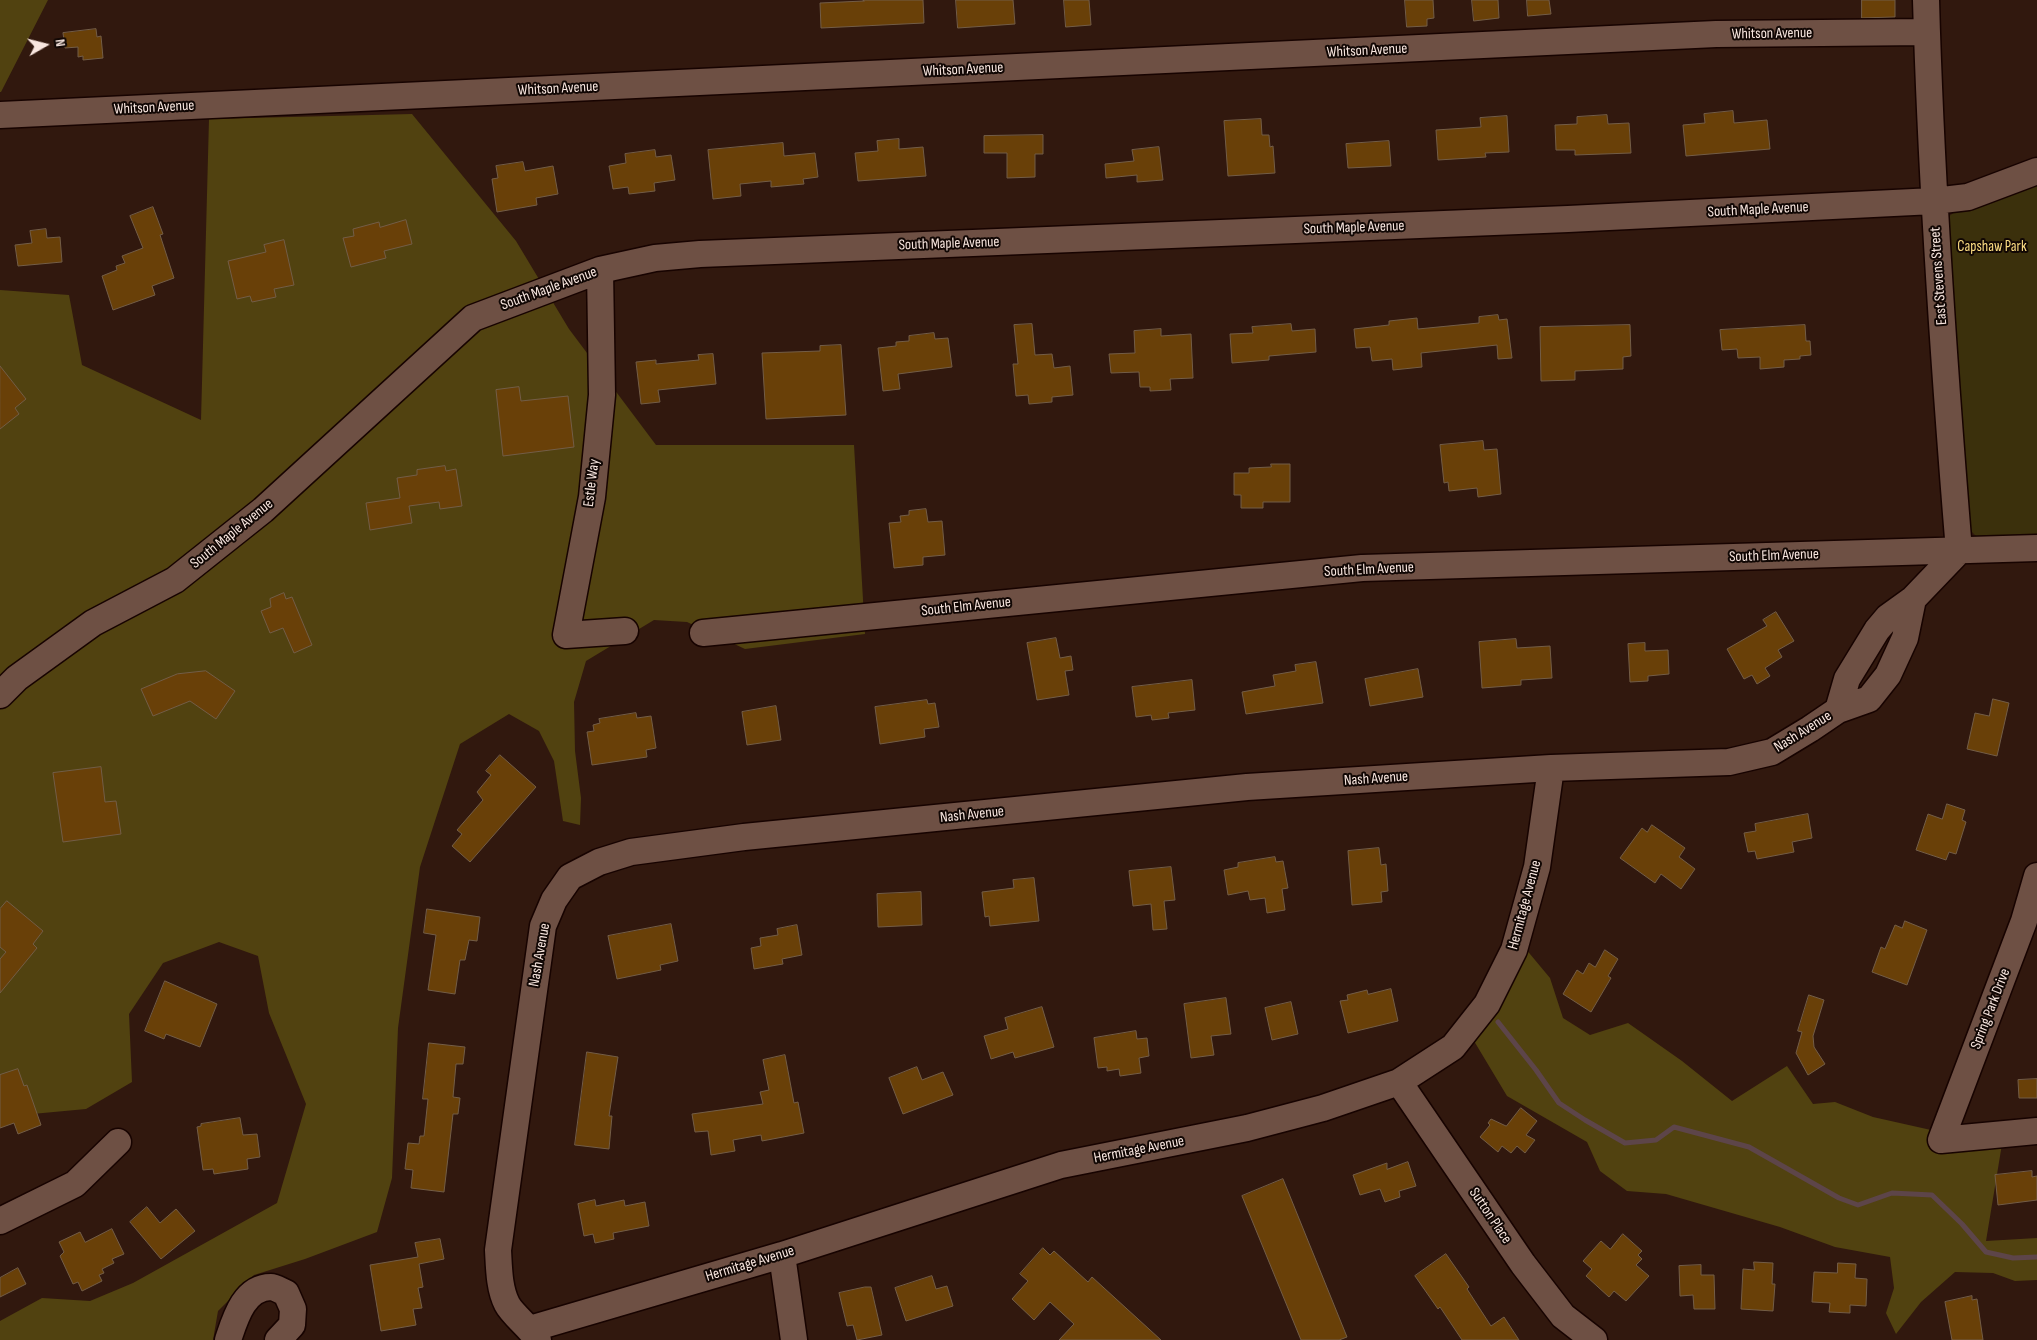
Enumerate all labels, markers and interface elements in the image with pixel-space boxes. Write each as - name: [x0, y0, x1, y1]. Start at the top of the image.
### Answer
- north arrow: [20, 20, 70, 70]
- street label: Whitson Avenue: [1732, 24, 1812, 44]
- text: N: [51, 38, 69, 48]
- street label: Whitson Avenue: [1326, 40, 1408, 62]
- street label: Whitson Avenue: [922, 59, 1004, 81]
- street label: Whitson Avenue: [517, 78, 599, 100]
- street label: Whitson Avenue: [113, 97, 195, 119]
- street label: South Maple Avenue: [1707, 198, 1809, 222]
- street label: South Maple Avenue: [1303, 217, 1405, 239]
- street label: East Stevens Street: [1927, 226, 1951, 326]
- street label: South Maple Avenue: [898, 233, 1000, 255]
- park label: Capshaw Park: [1957, 238, 2027, 256]
- street label: South Maple Avenue: [498, 263, 600, 315]
- street label: Estle Way: [580, 458, 604, 508]
- street label: South Maple Avenue: [187, 495, 277, 573]
- street label: South Elm Avenue: [1729, 545, 1819, 567]
- street label: South Elm Avenue: [1324, 559, 1414, 581]
- street label: South Elm Avenue: [920, 593, 1012, 621]
- street label: Nash Avenue: [1771, 707, 1835, 757]
- street label: Nash Avenue: [1343, 768, 1409, 790]
- street label: Nash Avenue: [939, 803, 1005, 827]
- street label: Hermitage Avenue: [1504, 858, 1546, 952]
- street label: Nash Avenue: [526, 922, 554, 988]
- street label: Spring Park Drive: [1967, 966, 2015, 1052]
- street label: Hermitage Avenue: [1092, 1132, 1186, 1168]
- street label: Sutton Place: [1465, 1185, 1515, 1247]
- street label: Hermitage Avenue: [704, 1242, 796, 1286]

